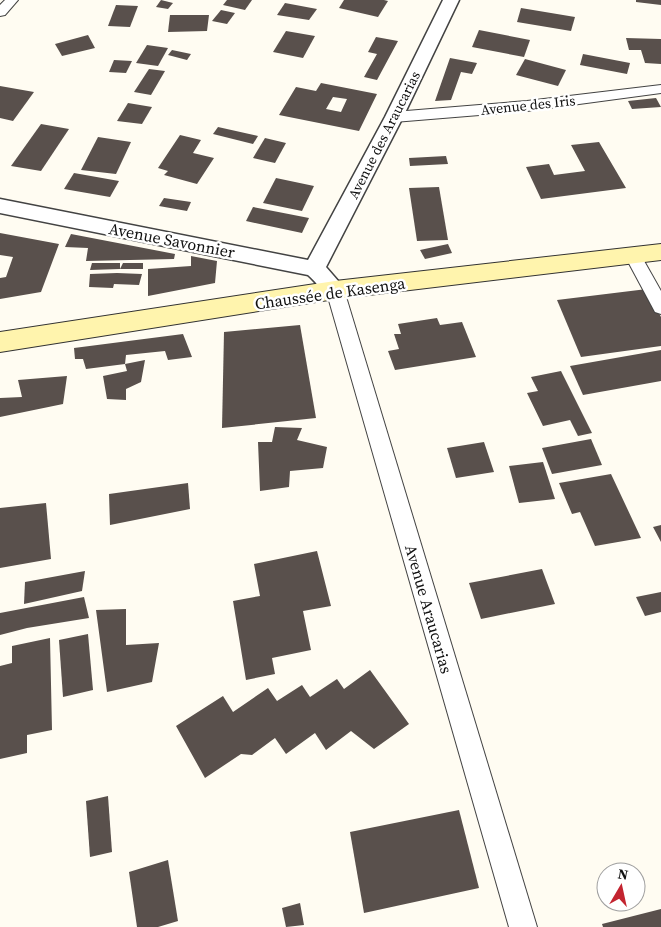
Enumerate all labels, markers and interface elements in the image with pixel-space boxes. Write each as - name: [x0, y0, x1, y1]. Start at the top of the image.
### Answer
- street label: Avenue des Araucarias: [343, 68, 425, 202]
- street label: Avenue des Iris: [480, 90, 576, 120]
- street label: Avenue Savonnier: [107, 217, 237, 263]
- street label: Chaussée de Kasenga: [253, 271, 407, 314]
- street label: Avenue Araucarias: [400, 542, 458, 676]
- north arrow: [596, 862, 646, 912]
- text: N: [616, 863, 630, 885]

